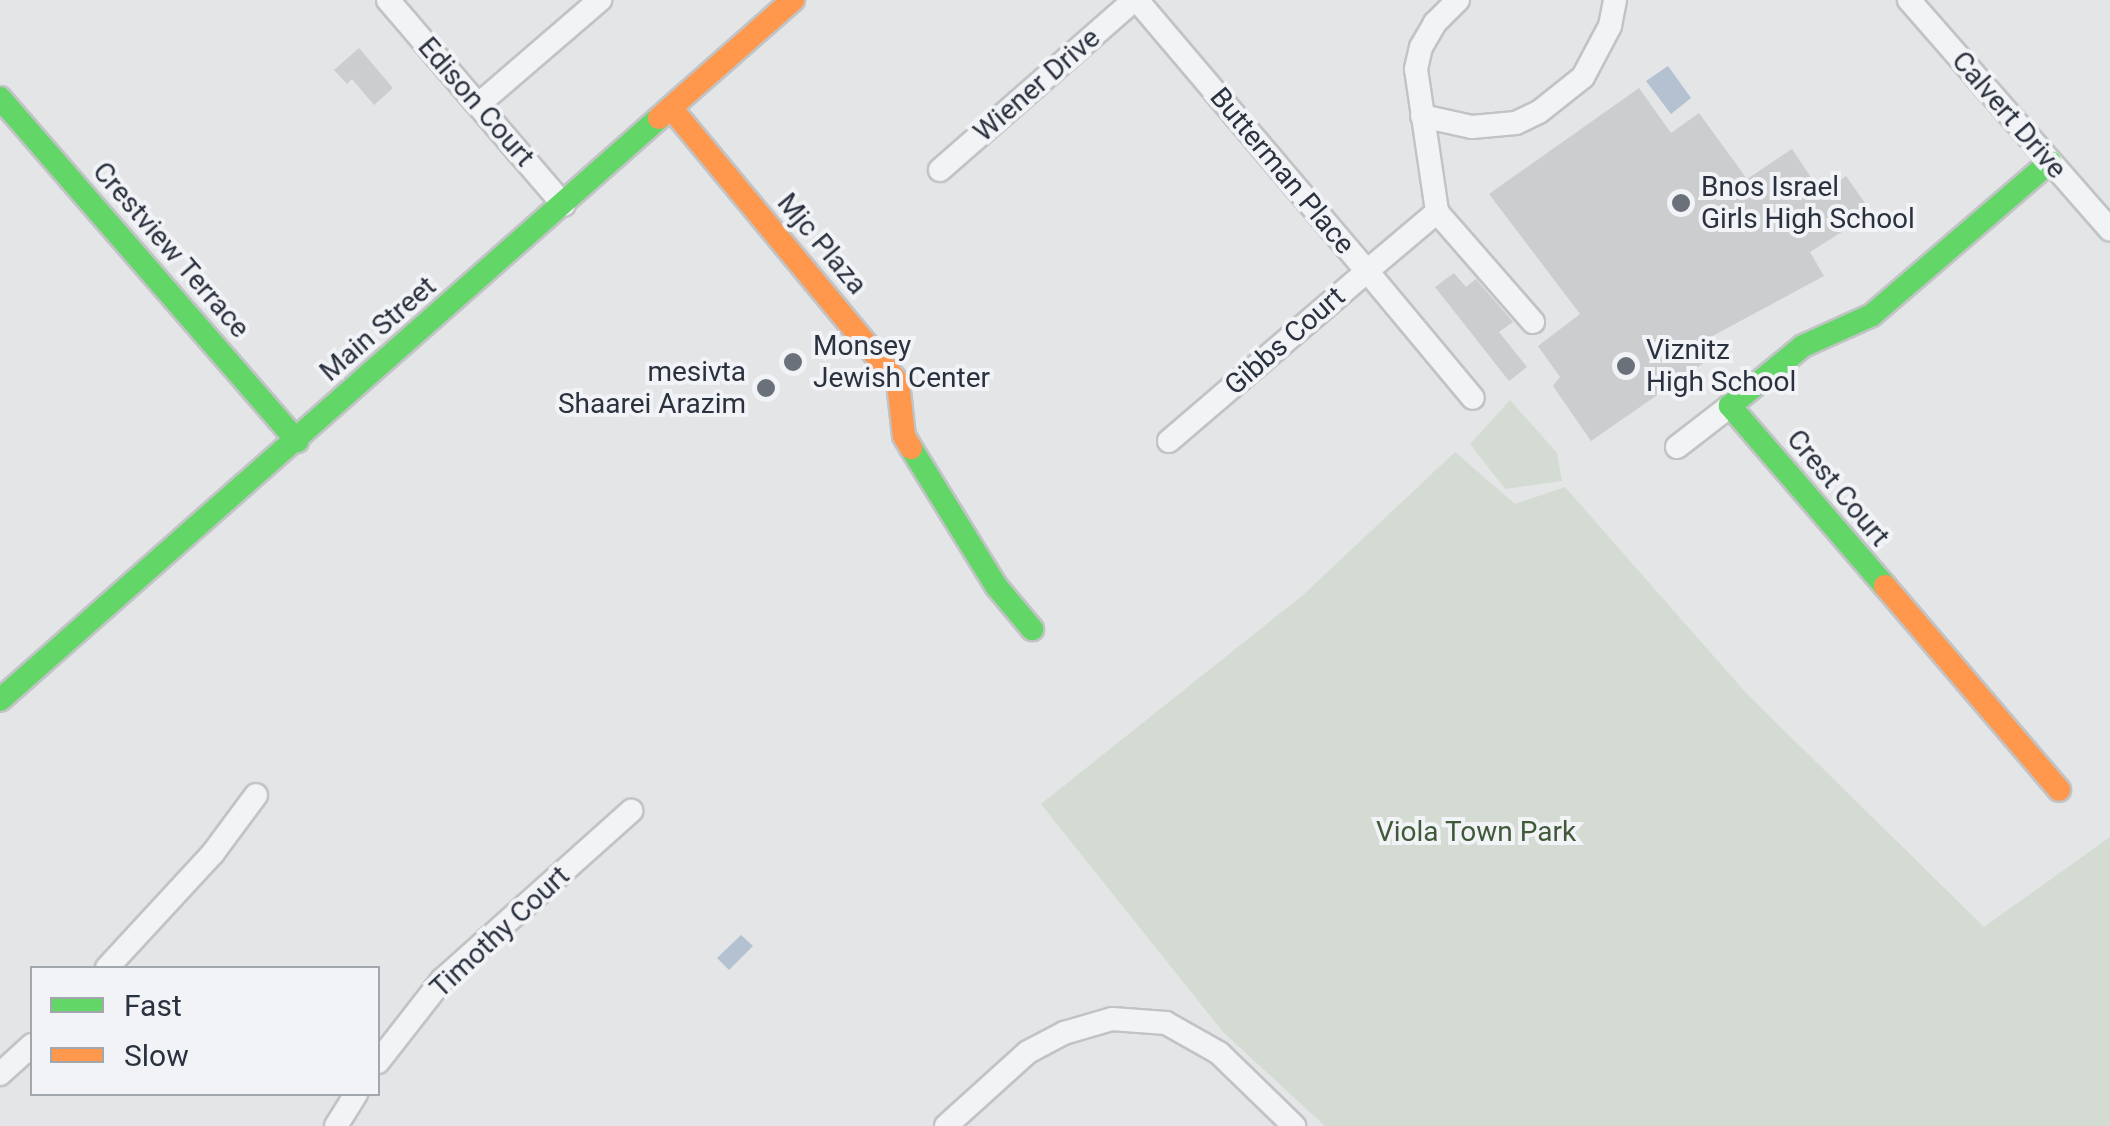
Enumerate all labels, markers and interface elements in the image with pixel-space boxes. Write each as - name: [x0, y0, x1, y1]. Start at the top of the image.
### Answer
- street label: Wiener Drive: [967, 21, 1107, 149]
- street label: Edison Court: [411, 31, 541, 173]
- street label: Calvert Drive: [1945, 44, 2073, 186]
- street label: Butterman Place: [1203, 81, 1361, 261]
- street label: Crestview Terrace: [85, 155, 257, 345]
- place label: Bnos Israel Girls High School: [1701, 170, 1915, 236]
- street label: Mjc Plaza: [770, 187, 874, 301]
- marker: Bnos Israel Girls High School: [1670, 192, 1692, 214]
- street label: Main Street: [313, 269, 443, 389]
- street label: Gibbs Court: [1218, 280, 1352, 402]
- place label: Monsey Jewish Center: [813, 329, 990, 395]
- place label: Viznitz High School: [1646, 333, 1796, 399]
- marker: Monsey Jewish Center: [782, 351, 804, 373]
- place label: mesivta Shaarei Arazim: [558, 355, 746, 421]
- marker: Viznitz High School: [1615, 355, 1637, 377]
- marker: mesivta Shaarei Arazim: [755, 377, 777, 399]
- street label: Crest Court: [1780, 423, 1896, 553]
- park label: Viola Town Park: [1376, 815, 1576, 849]
- street label: Timothy Court: [424, 859, 576, 1005]
- legend: [30, 966, 380, 1096]
- text: Fast: [124, 988, 182, 1023]
- text: Slow: [124, 1038, 189, 1073]

